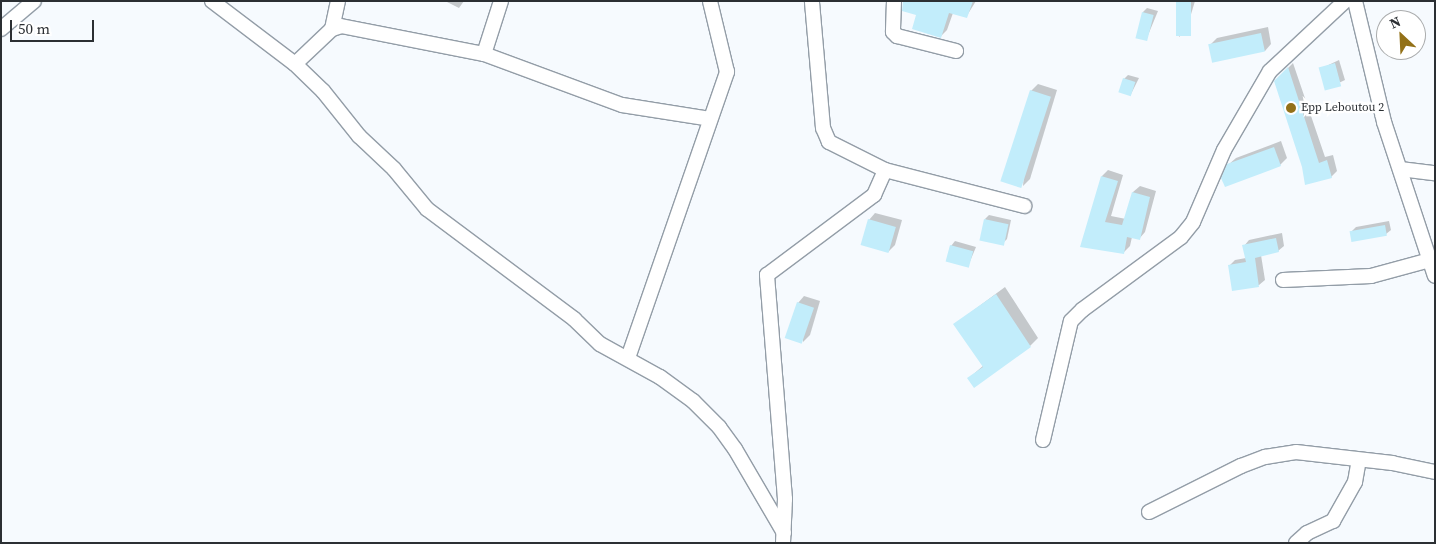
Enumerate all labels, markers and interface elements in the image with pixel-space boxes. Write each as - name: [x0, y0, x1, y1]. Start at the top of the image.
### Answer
- scale bar: [12, 10, 96, 42]
- north arrow: [1376, 10, 1426, 60]
- text: N: [1386, 11, 1404, 34]
- text: 50 m: [18, 18, 50, 39]
- place label: Epp Leboutou 2: [1301, 101, 1384, 115]
- marker: Epp Leboutou 2: [1285, 102, 1297, 114]

